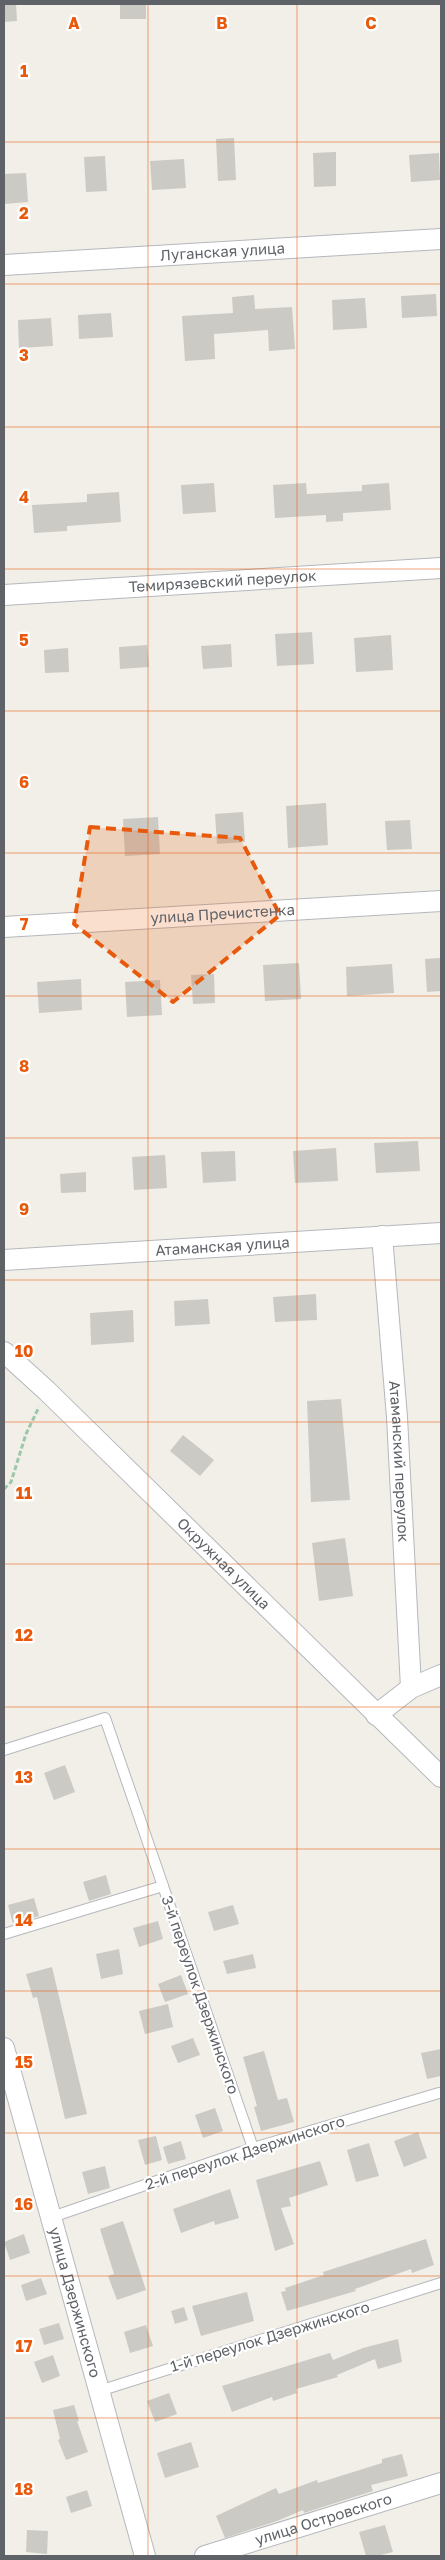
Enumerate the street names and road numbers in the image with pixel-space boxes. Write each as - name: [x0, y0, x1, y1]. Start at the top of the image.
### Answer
- street label: Луганская улица: [160, 238, 285, 264]
- street label: Темирязевский переулок: [128, 566, 317, 595]
- street label: улица Пречистенка: [150, 900, 295, 926]
- street label: Атаманская улица: [155, 1232, 290, 1259]
- street label: Атаманский переулок: [386, 1380, 413, 1543]
- street label: Окружная улица: [174, 1514, 274, 1613]
- street label: 3-й переулок Дзержинского: [158, 1893, 243, 2096]
- street label: 2-й переулок Дзержинского: [143, 2111, 347, 2193]
- street label: улица Дзержинского: [46, 2225, 105, 2380]
- street label: 1-й переулок Дзержинского: [168, 2297, 371, 2375]
- street label: улица Островского: [252, 2489, 394, 2548]

